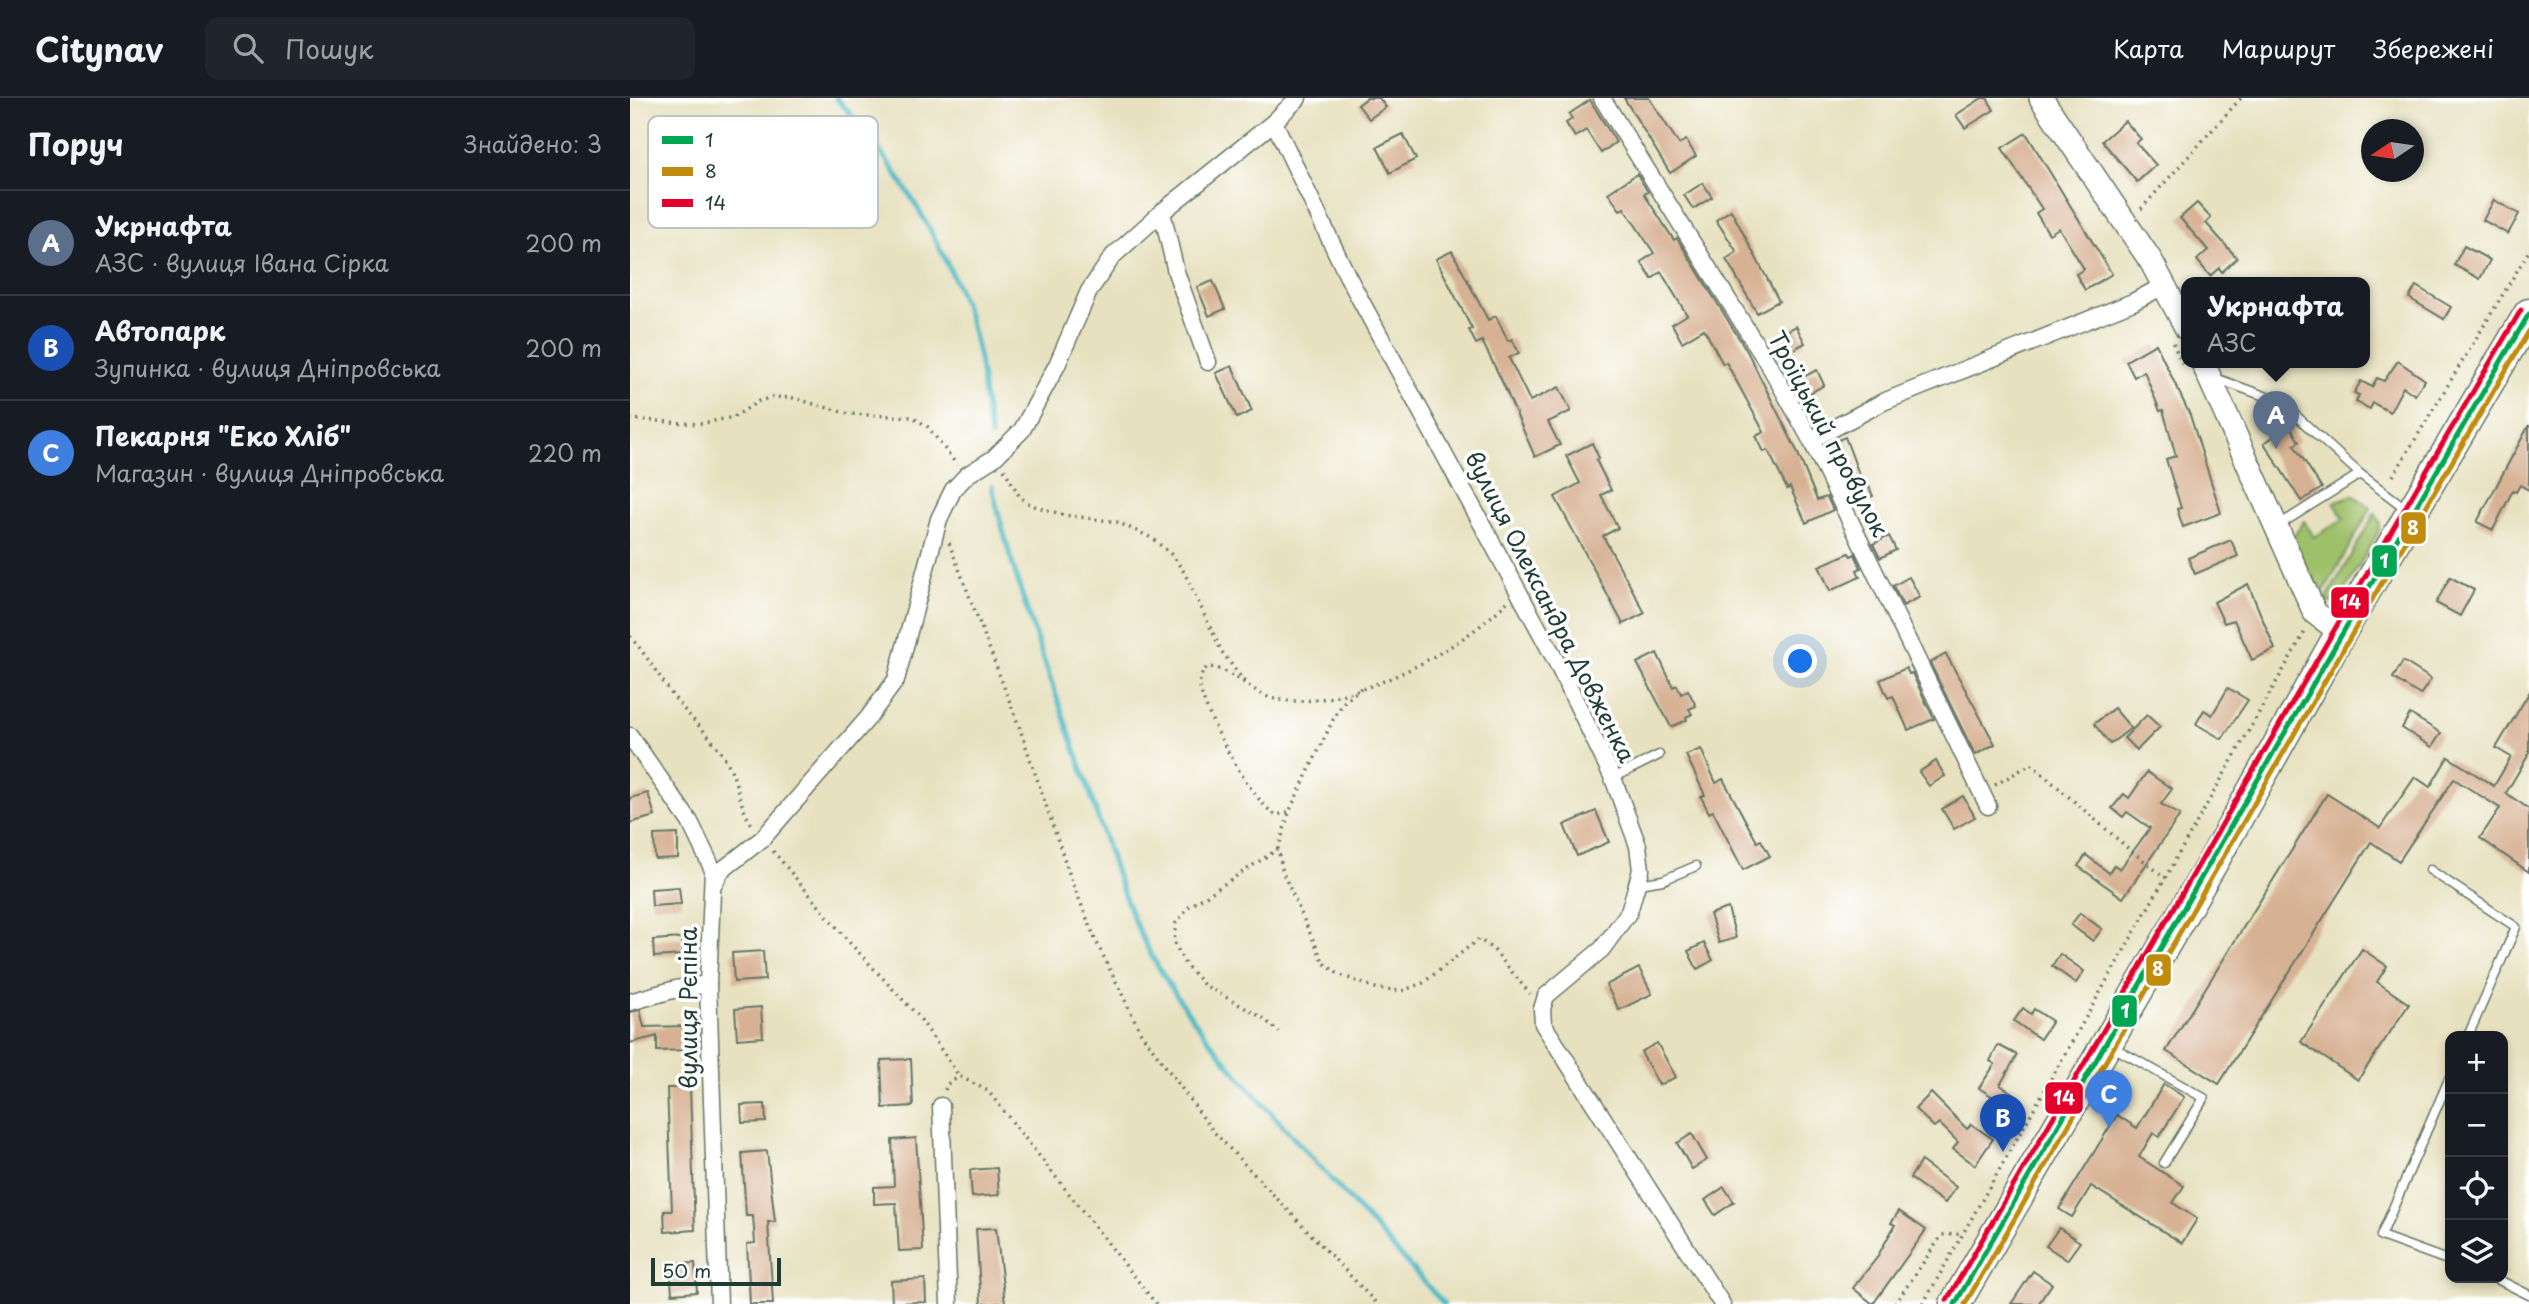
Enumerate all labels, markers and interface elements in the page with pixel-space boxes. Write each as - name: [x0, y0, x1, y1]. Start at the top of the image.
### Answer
- search box: [205, 17, 695, 80]
- text: Citynav: [35, 23, 163, 73]
- icon: search: [229, 29, 267, 67]
- text: Пошук: [285, 29, 374, 68]
- text: Карта: [2113, 30, 2184, 66]
- text: Маршрут: [2222, 30, 2335, 66]
- text: Збережені: [2373, 30, 2494, 66]
- legend: [648, 116, 878, 228]
- north arrow: [2361, 119, 2424, 182]
- text: Поруч: [28, 121, 123, 166]
- text: 1: [705, 125, 714, 153]
- text: Знайдено: 3: [464, 126, 602, 161]
- text: 8: [705, 156, 717, 184]
- text: 14: [705, 188, 726, 216]
- text: Укрнафта: [95, 206, 232, 245]
- text: A: [42, 225, 60, 260]
- text: 200 m: [525, 225, 602, 260]
- text: АЗС · вулиця Івана Сірка: [95, 245, 389, 280]
- popup: [2181, 277, 2370, 368]
- text: Укрнафта: [2207, 286, 2344, 325]
- text: Автопарк: [95, 311, 225, 350]
- street label: Троїцький провулок: [1760, 324, 1899, 543]
- text: АЗС: [2207, 325, 2257, 360]
- text: B: [43, 330, 59, 365]
- text: 200 m: [525, 330, 602, 365]
- text: Зупинка · вулиця Дніпровська: [95, 350, 441, 385]
- pin: A: [2253, 391, 2299, 449]
- text: Пекарня "Еко Хліб": [95, 416, 351, 455]
- text: C: [42, 435, 60, 470]
- text: 220 m: [528, 435, 602, 470]
- street label: вулиця Олександра Довженка: [1457, 444, 1646, 769]
- text: Магазин · вулиця Дніпровська: [95, 455, 444, 490]
- line badge: 8: [2400, 511, 2427, 545]
- text: 8: [2407, 513, 2419, 541]
- line badge: 1: [2371, 544, 2398, 578]
- text: 1: [2379, 546, 2389, 574]
- line badge: 14: [2330, 586, 2370, 619]
- text: 14: [2339, 587, 2361, 615]
- your location: [1783, 644, 1817, 678]
- street label: вулиця Рєпіна: [670, 926, 705, 1089]
- line badge: 8: [2145, 953, 2172, 987]
- text: 8: [2152, 954, 2164, 982]
- line badge: 1: [2111, 994, 2138, 1028]
- text: 1: [2120, 996, 2130, 1024]
- map controls: [2445, 1031, 2508, 1283]
- button: +: [2445, 1031, 2508, 1094]
- pin: C: [2086, 1070, 2132, 1128]
- line badge: 14: [2044, 1081, 2084, 1115]
- text: 14: [2053, 1083, 2075, 1111]
- pin: B: [1980, 1094, 2026, 1152]
- button: −: [2445, 1094, 2508, 1157]
- button: locate: [2445, 1157, 2508, 1220]
- button: layers: [2445, 1220, 2508, 1283]
- scale bar: [651, 1255, 780, 1287]
- text: 50 m: [662, 1256, 711, 1284]

